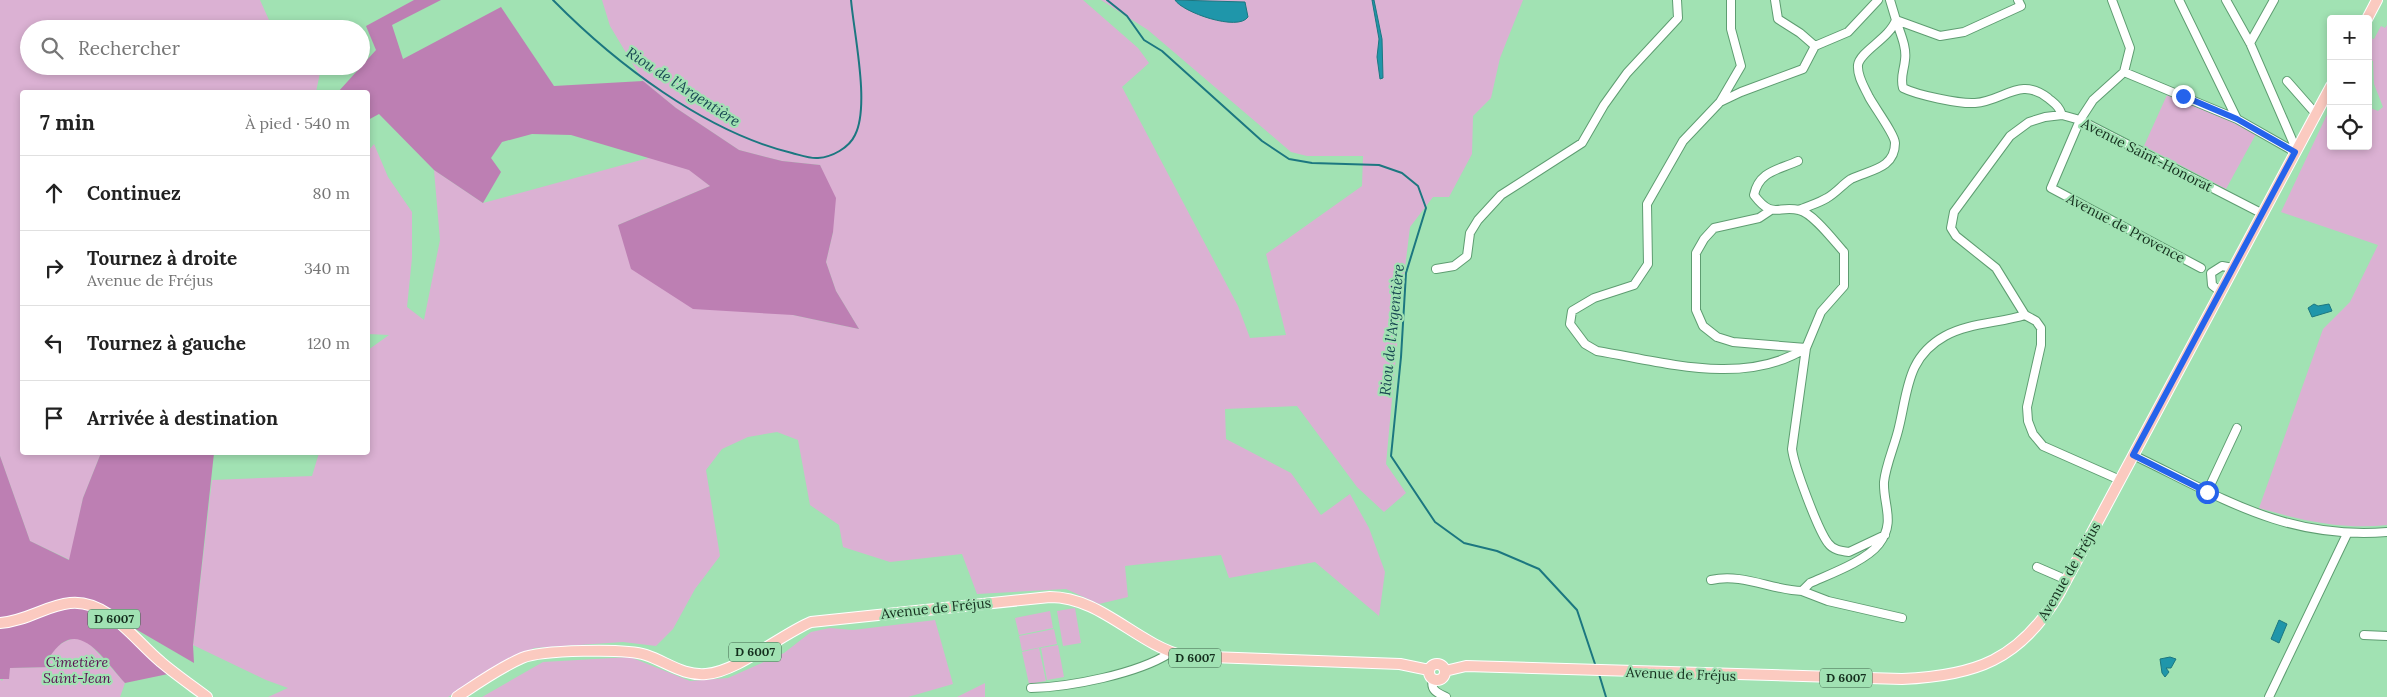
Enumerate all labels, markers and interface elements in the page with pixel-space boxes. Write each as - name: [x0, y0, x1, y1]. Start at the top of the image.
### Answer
- map controls: [2327, 15, 2372, 150]
- button: +: [2327, 15, 2372, 60]
- search box: [20, 20, 370, 75]
- icon: search: [38, 34, 66, 62]
- text: Rechercher: [78, 36, 180, 60]
- water label: Riou de l'Argentière: [623, 43, 744, 131]
- button: −: [2327, 60, 2372, 105]
- route end: [2172, 85, 2195, 108]
- button: locate: [2327, 105, 2372, 150]
- text: 7 min: [40, 109, 95, 136]
- text: À pied · 540 m: [245, 113, 350, 133]
- street label: Avenue Saint-Honorat: [2078, 114, 2216, 196]
- icon: ahead: [40, 179, 68, 207]
- text: Continuez: [87, 181, 181, 205]
- text: 80 m: [313, 183, 350, 203]
- street label: Avenue de Provence: [2063, 189, 2189, 267]
- text: Tournez à droite: [87, 246, 237, 270]
- icon: right: [40, 254, 68, 282]
- text: 340 m: [304, 258, 350, 278]
- water label: Riou de l'Argentière: [1375, 263, 1408, 397]
- text: Avenue de Fréjus: [87, 270, 213, 290]
- icon: left: [40, 329, 68, 357]
- text: Tournez à gauche: [87, 331, 246, 355]
- text: 120 m: [307, 333, 350, 353]
- icon: arrive: [40, 404, 68, 432]
- text: Arrivée à destination: [87, 406, 278, 430]
- route start: [2196, 481, 2219, 504]
- street label: Avenue de Fréjus: [2033, 519, 2104, 624]
- street label: Avenue de Fréjus: [879, 593, 992, 623]
- road number: D 6007: [88, 610, 140, 628]
- road number: D 6007: [729, 642, 781, 662]
- road number: D 6007: [1169, 648, 1221, 668]
- park label: Cimetière Saint-Jean: [43, 653, 111, 687]
- street label: Avenue de Fréjus: [1625, 663, 1736, 685]
- road number: D 6007: [1820, 668, 1872, 688]

